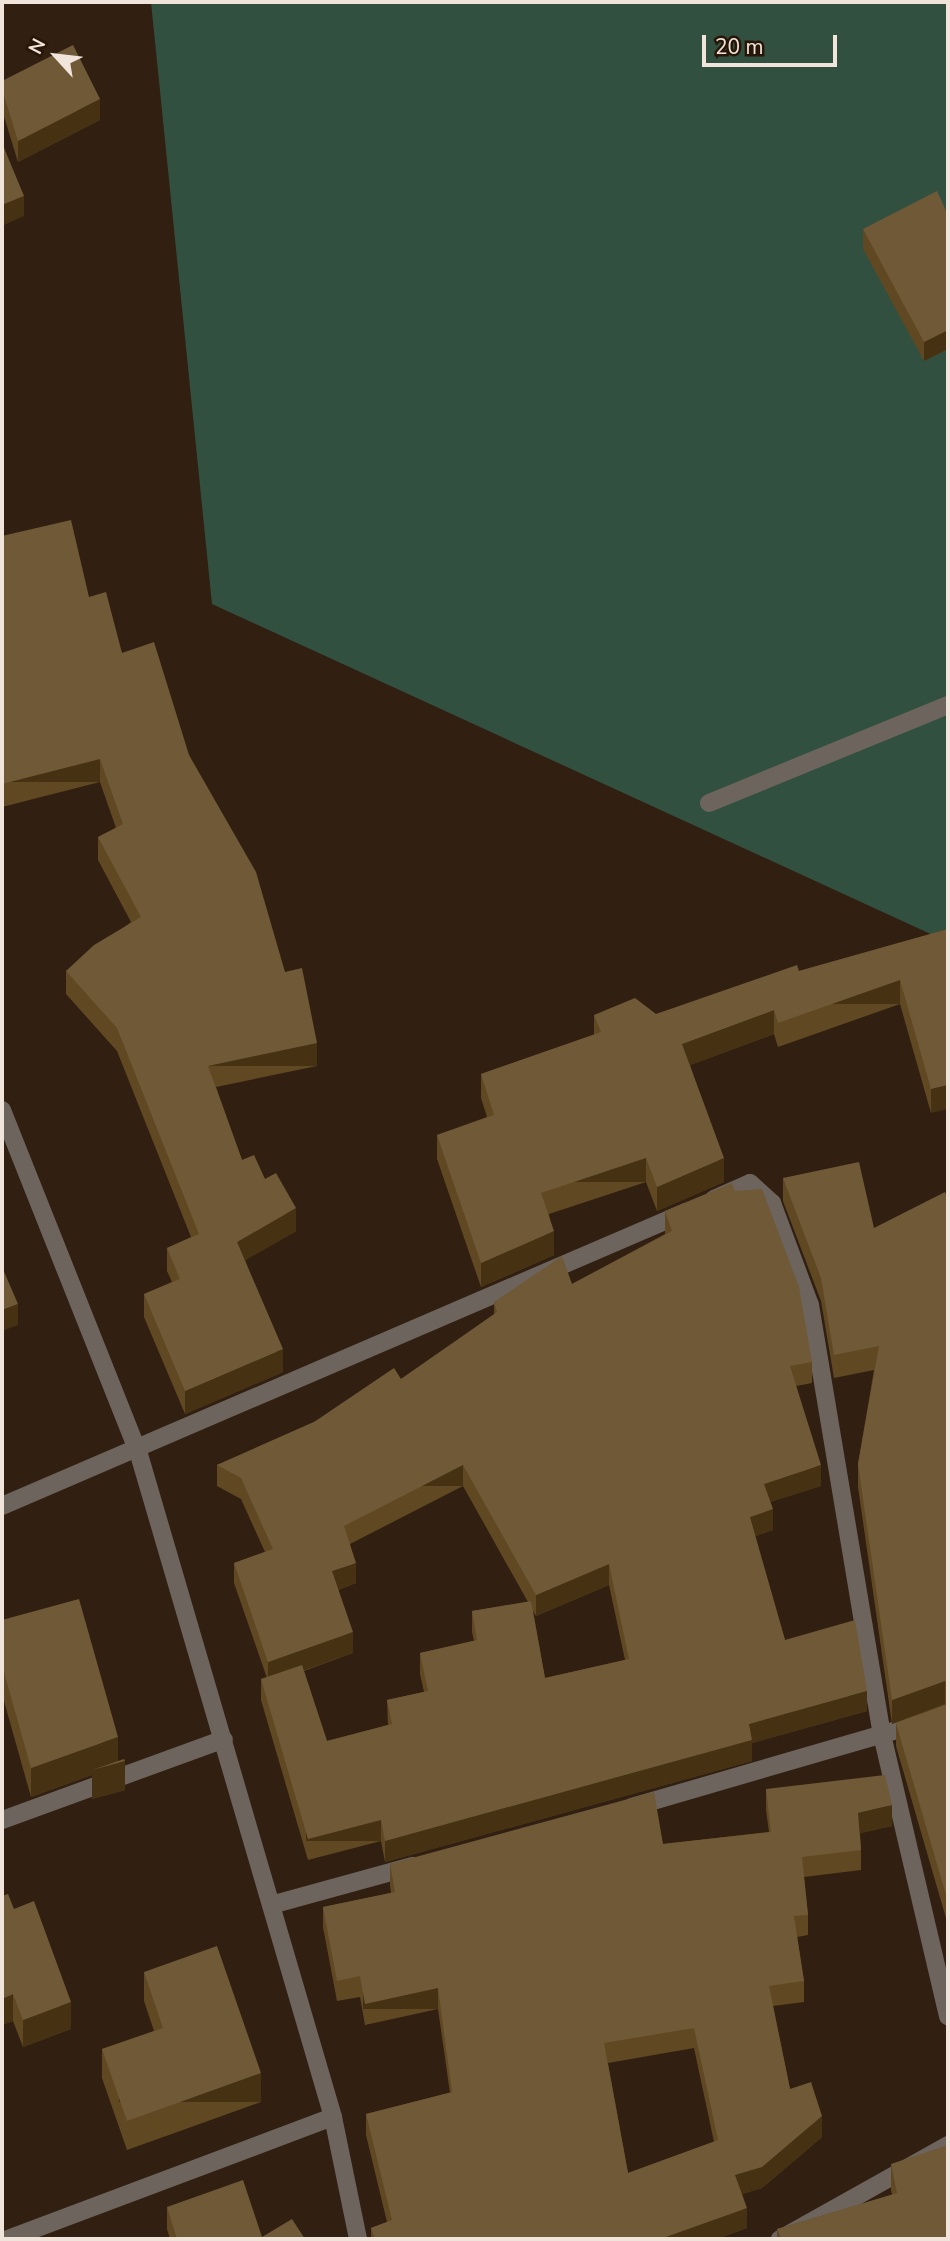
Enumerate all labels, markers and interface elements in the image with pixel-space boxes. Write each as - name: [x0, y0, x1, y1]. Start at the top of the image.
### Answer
- north arrow: [21, 21, 91, 91]
- scale bar: [705, 21, 840, 65]
- text: 20 m: [715, 33, 764, 61]
- text: N: [22, 34, 52, 59]

